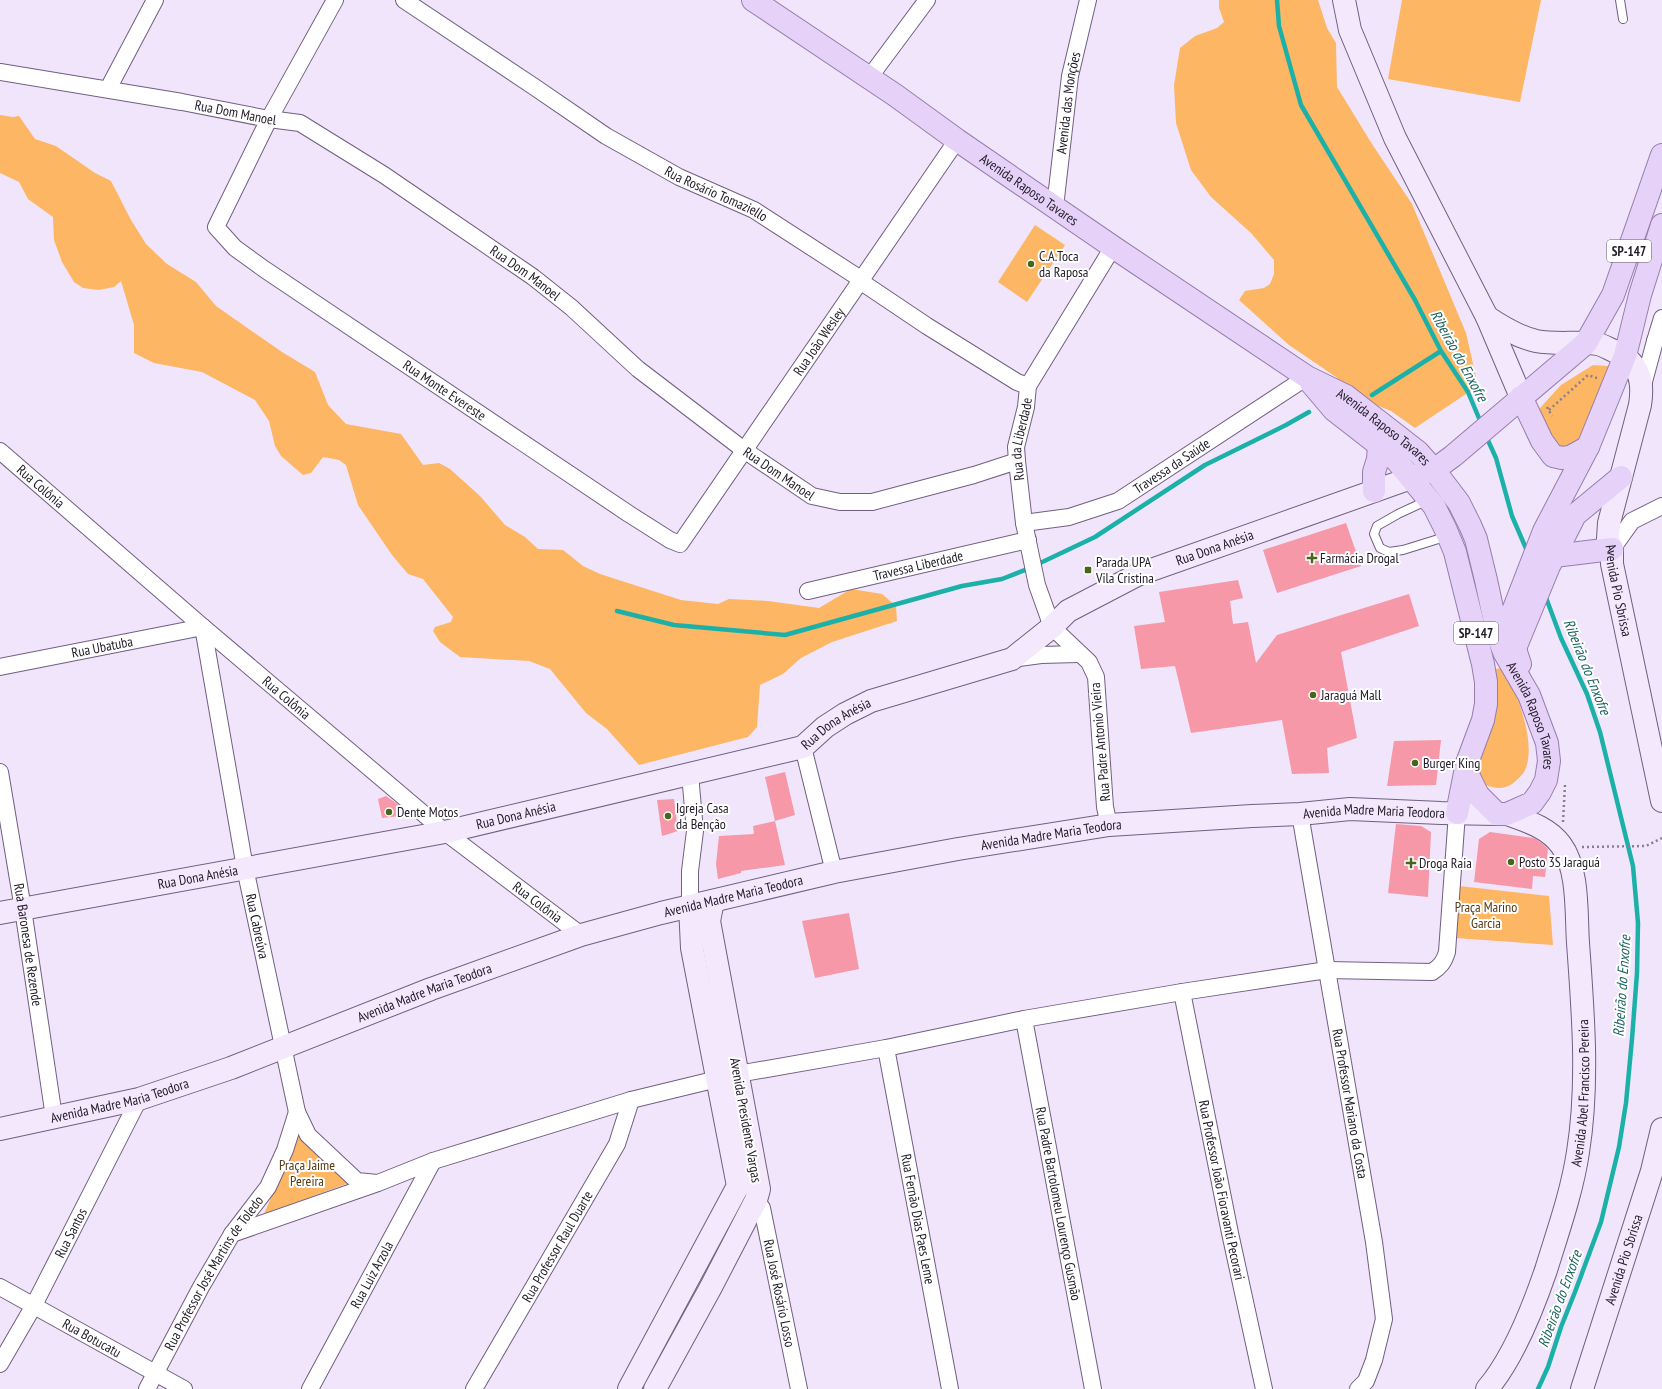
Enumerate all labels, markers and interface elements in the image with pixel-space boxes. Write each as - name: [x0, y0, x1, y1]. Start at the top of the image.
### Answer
- street label: Avenida das Monções: [1052, 50, 1085, 155]
- street label: Rua Dom Manoel: [193, 96, 278, 129]
- street label: Avenida Raposo Tavares: [977, 149, 1082, 230]
- street label: Rua Rosário Tomaziello: [661, 162, 771, 226]
- road number: SP-147: [1607, 240, 1651, 262]
- street label: Rua Dom Manoel: [487, 241, 565, 305]
- place label: C.A.Toca da Raposa: [1039, 247, 1088, 281]
- marker: C.A.Toca da Raposa: [1026, 259, 1036, 269]
- street label: Rua João Wesley: [789, 303, 849, 379]
- water label: Ribeirão do Enxofre: [1426, 307, 1493, 406]
- street label: Rua Monte Evereste: [400, 356, 490, 425]
- street label: Avenida Raposo Tavares: [1334, 384, 1435, 469]
- street label: Rua da Liberdade: [1007, 397, 1036, 482]
- street label: Travessa da Saúde: [1130, 434, 1213, 498]
- street label: Rua Dom Manoel: [740, 443, 819, 505]
- street label: Rua Colônia: [13, 461, 68, 512]
- street label: Rua Dona Anésia: [1173, 526, 1256, 570]
- street label: Avenida Pio Sbrissa: [1602, 541, 1636, 638]
- street label: Travessa Liberdade: [871, 546, 965, 585]
- place label: Farmácia Drogal: [1320, 549, 1399, 567]
- place label: Parada UPA Vila Cristina: [1095, 553, 1154, 587]
- marker: Farmácia Drogal: [1307, 553, 1317, 563]
- marker: Parada UPA Vila Cristina: [1083, 565, 1093, 575]
- water label: Ribeirão do Enxofre: [1560, 616, 1616, 718]
- road number: SP-147: [1454, 622, 1498, 644]
- street label: Rua Ubatuba: [70, 632, 134, 662]
- street label: Avenida Raposo Tavares: [1503, 658, 1558, 771]
- street label: Rua Colônia: [259, 672, 314, 723]
- street label: Rua Padre Antonio Vieira: [1086, 682, 1114, 802]
- place label: Jaraguá Mall: [1320, 686, 1382, 704]
- marker: Jaraguá Mall: [1308, 690, 1318, 700]
- street label: Rua Dona Anésia: [797, 694, 874, 754]
- place label: Burger King: [1423, 754, 1480, 772]
- marker: Burger King: [1410, 758, 1420, 768]
- street label: Rua Dona Anésia: [474, 797, 557, 833]
- place label: Igreja Casa da Benção: [676, 799, 729, 833]
- street label: Avenida Madre Maria Teodora: [1302, 800, 1445, 823]
- place label: Dente Motos: [397, 803, 459, 821]
- marker: Dente Motos: [384, 807, 394, 817]
- marker: Igreja Casa da Benção: [663, 811, 673, 821]
- street label: Avenida Madre Maria Teodora: [980, 815, 1122, 854]
- place label: Posto 3S Jaraguá: [1519, 853, 1600, 871]
- place label: Droga Raia: [1419, 854, 1472, 872]
- marker: Posto 3S Jaraguá: [1506, 857, 1516, 867]
- marker: Droga Raia: [1406, 858, 1416, 868]
- street label: Rua Dona Anésia: [156, 861, 239, 893]
- street label: Avenida Madre Maria Teodora: [662, 871, 805, 921]
- street label: Rua Colônia: [509, 878, 566, 927]
- street label: Rua Baronesa de Rezende: [10, 882, 46, 1008]
- street label: Rua Cabreúva: [242, 892, 273, 960]
- park label: Praça Marino Garcia: [1455, 898, 1517, 932]
- water label: Ribeirão do Enxofre: [1608, 934, 1635, 1037]
- street label: Avenida Madre Maria Teodora: [355, 959, 494, 1026]
- street label: Avenida Abel Francisco Pereira: [1567, 1019, 1593, 1168]
- street label: Rua Professor Mariano da Costa: [1328, 1027, 1372, 1180]
- street label: Avenida Presidente Vargas: [726, 1056, 766, 1184]
- street label: Avenida Madre Maria Teodora: [49, 1074, 191, 1127]
- street label: Rua Professor João Fioravanti Pecorari: [1195, 1099, 1249, 1282]
- street label: Rua Padre Bartolomeu Lourenço Gusmão: [1032, 1106, 1085, 1302]
- street label: Rua Fernão Dias Paes Leme: [897, 1152, 939, 1286]
- park label: Praça Jaime Pereira: [279, 1156, 335, 1190]
- street label: Rua Professor Raul Duarte: [518, 1187, 597, 1306]
- street label: Rua Professor José Martins de Toledo: [160, 1192, 267, 1353]
- street label: Rua Santos: [51, 1205, 91, 1261]
- street label: Avenida Pio Sbrissa: [1601, 1212, 1646, 1307]
- street label: Rua Luiz Arzola: [346, 1238, 397, 1311]
- street label: Rua José Rosário Losso: [760, 1238, 799, 1349]
- water label: Ribeirão do Enxofre: [1533, 1247, 1586, 1350]
- street label: Rua Botucatu: [59, 1314, 124, 1361]

